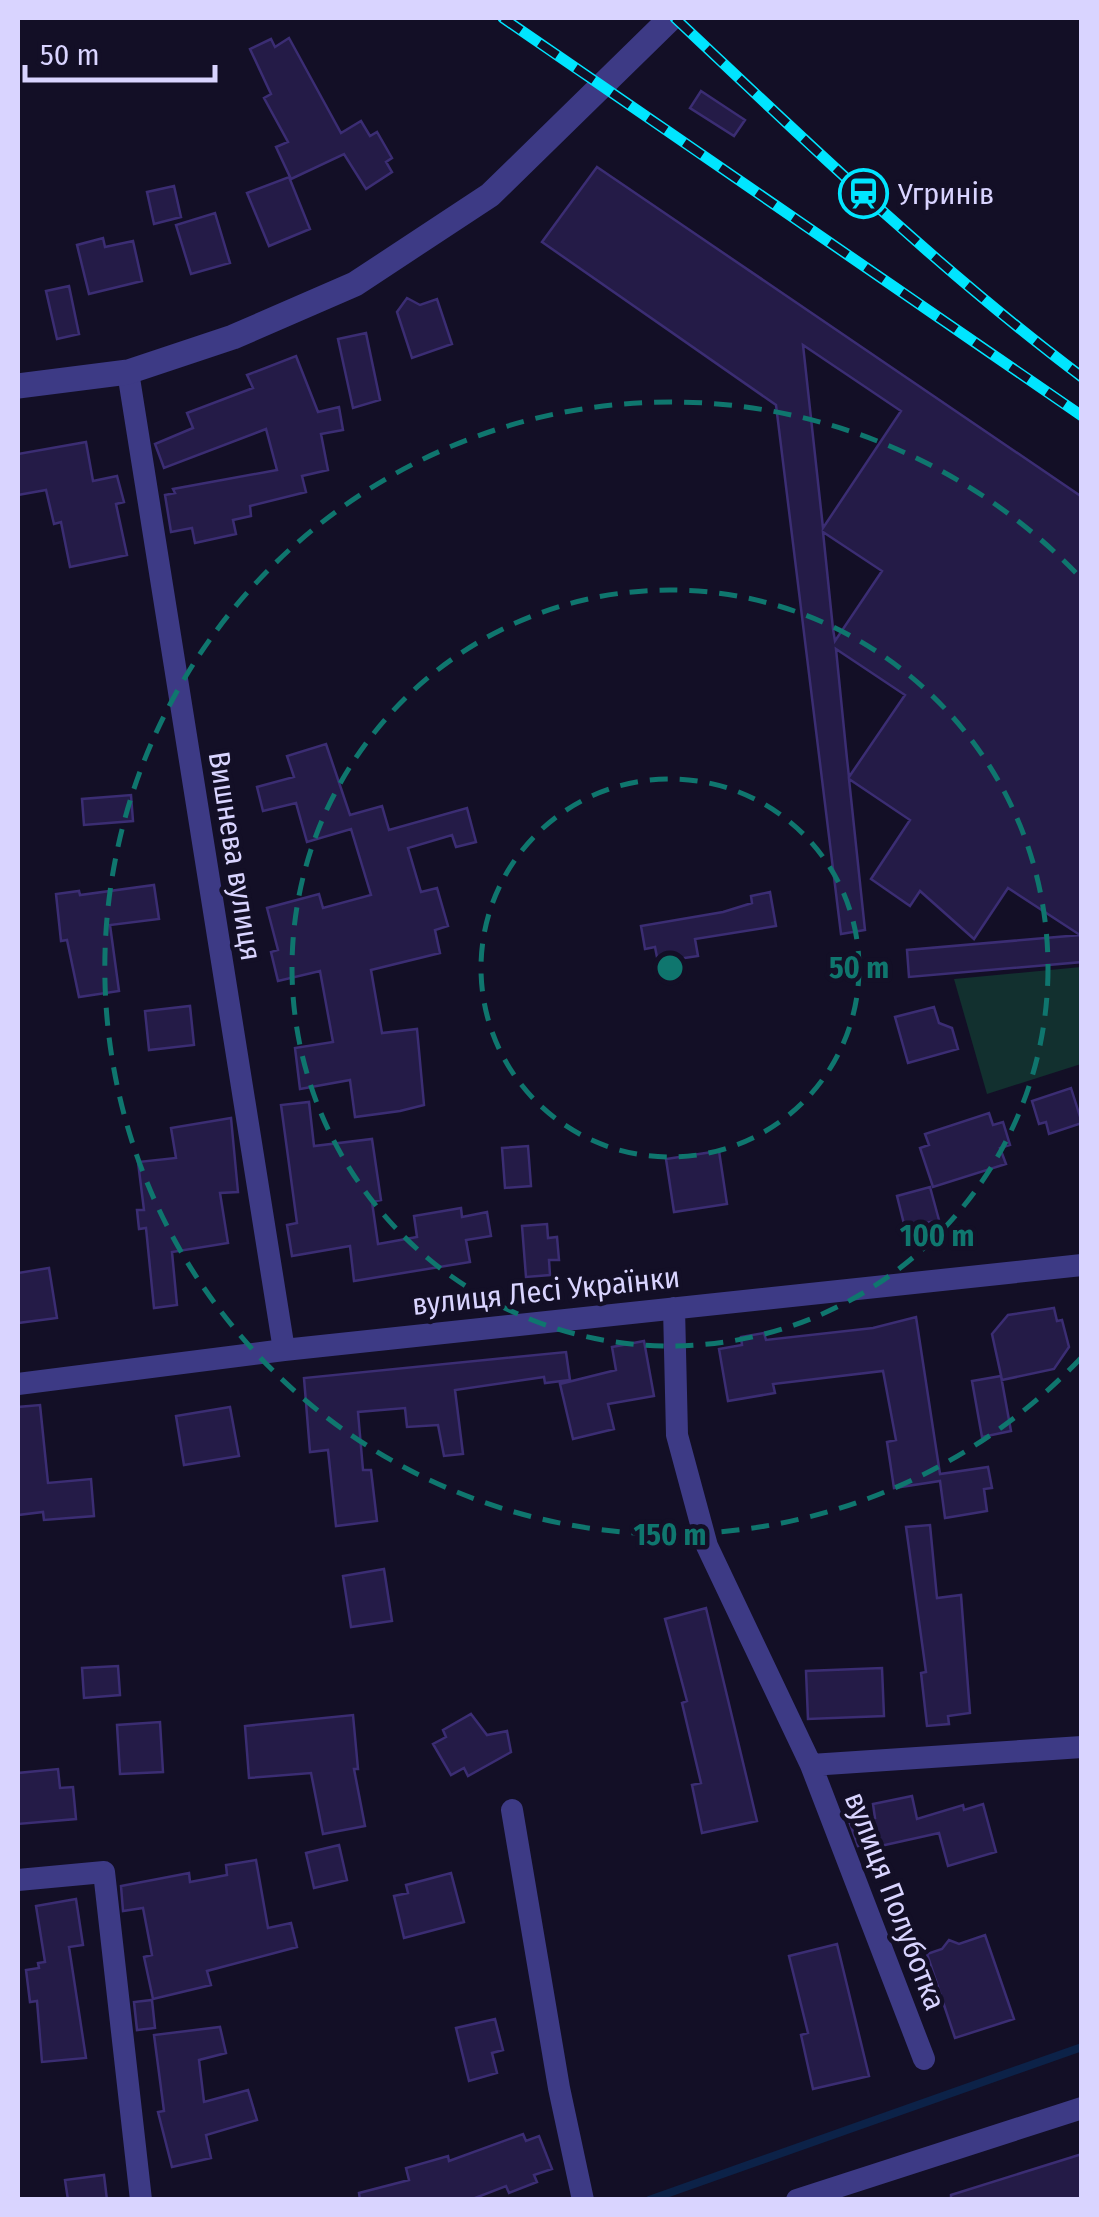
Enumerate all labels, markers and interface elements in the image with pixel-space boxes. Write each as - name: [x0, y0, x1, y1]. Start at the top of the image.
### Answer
- scale bar: [25, 20, 215, 82]
- text: 50 m: [40, 37, 100, 73]
- station icon: Угринів: [837, 168, 889, 220]
- place label: Угринів: [897, 176, 994, 212]
- street label: Вишнева вулиця: [201, 749, 269, 963]
- centre of rings: [652, 950, 688, 986]
- text: 50 m: [829, 950, 889, 986]
- text: 100 m: [900, 1218, 974, 1254]
- street label: вулиця Лесі Українки: [410, 1259, 682, 1323]
- text: 150 m: [634, 1517, 706, 1553]
- street label: вулиця Полуботка: [837, 1787, 953, 2015]

